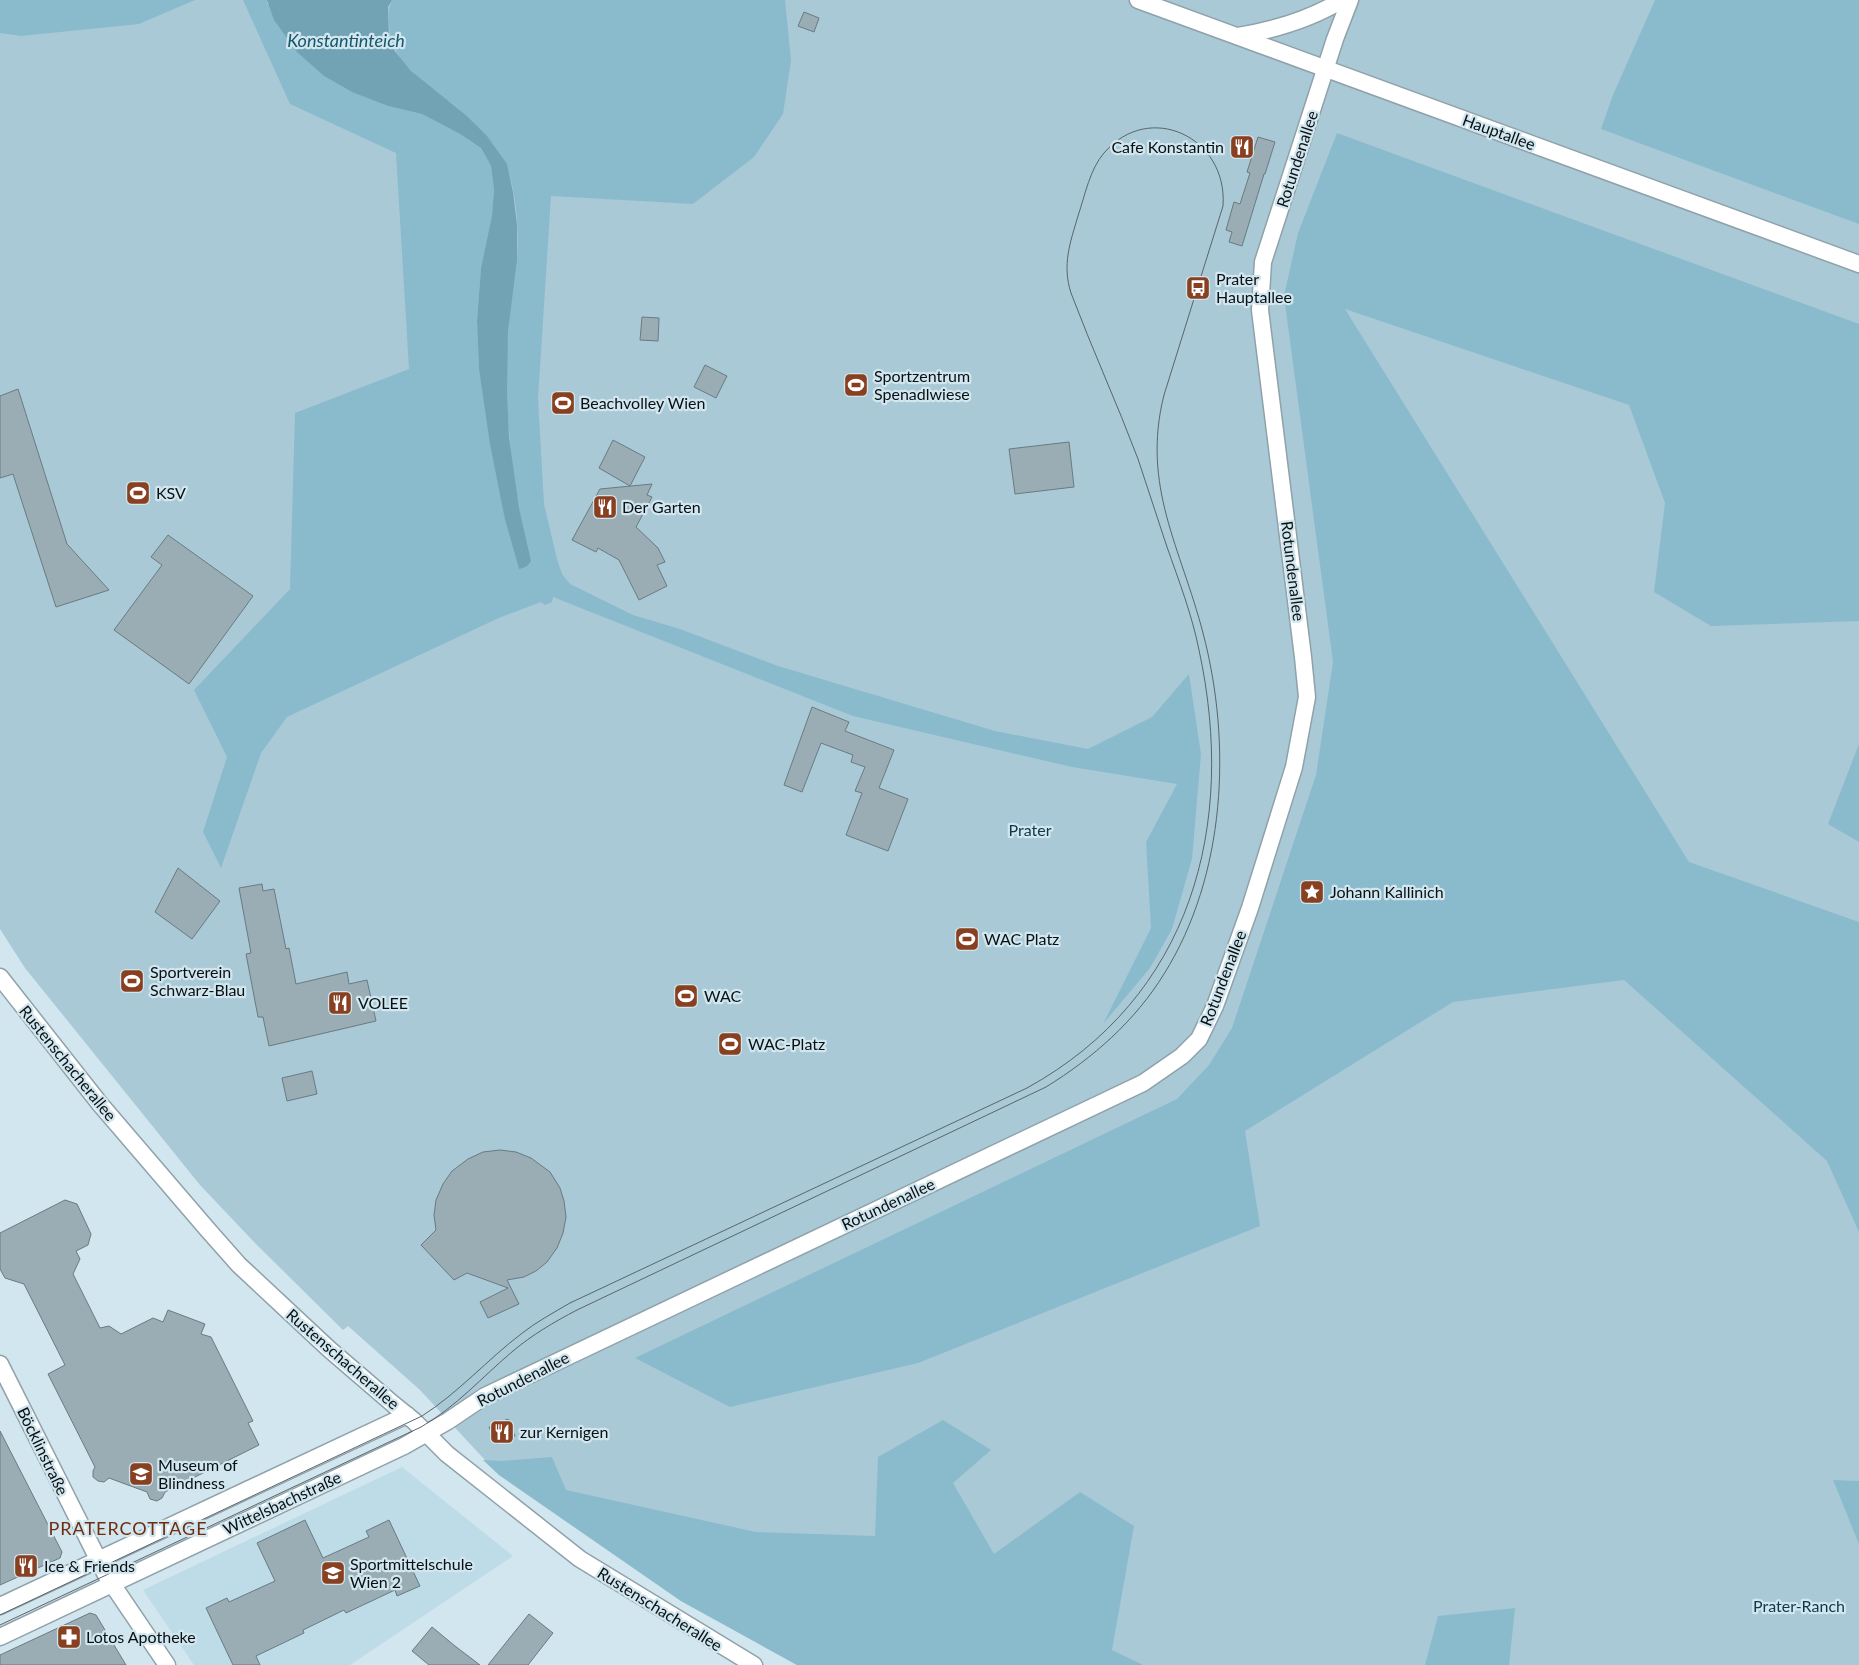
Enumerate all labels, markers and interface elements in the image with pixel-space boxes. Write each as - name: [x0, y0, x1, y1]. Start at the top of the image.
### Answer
- water label: Konstantinteich: [287, 29, 405, 51]
- street label: Rotundenallee: [1272, 108, 1321, 210]
- street label: Hauptallee: [1460, 110, 1538, 153]
- restaurant icon: Cafe Konstantin: [1229, 134, 1255, 160]
- place label: Cafe Konstantin: [1111, 137, 1224, 156]
- place label: Prater Hauptallee: [1216, 269, 1292, 306]
- bus stop icon: Prater Hauptallee: [1185, 275, 1211, 301]
- place label: Sportzentrum Spenadlwiese: [874, 366, 970, 403]
- sports icon: Sportzentrum Spenadlwiese: [843, 372, 869, 398]
- sports icon: Beachvolley Wien: [550, 390, 576, 416]
- place label: Beachvolley Wien: [580, 393, 705, 412]
- sports icon: KSV: [125, 480, 151, 506]
- place label: KSV: [156, 483, 186, 502]
- restaurant icon: Der Garten: [592, 494, 618, 520]
- place label: Der Garten: [622, 497, 701, 516]
- street label: Rotundenallee: [1278, 520, 1309, 622]
- park label: Prater: [1009, 820, 1052, 839]
- place icon: Johann Kallinich: [1299, 879, 1325, 905]
- place label: Johann Kallinich: [1330, 882, 1444, 901]
- sports icon: WAC Platz: [954, 926, 980, 952]
- street label: Rotundenallee: [1196, 927, 1249, 1028]
- place label: WAC Platz: [984, 929, 1059, 948]
- place label: Sportverein Schwarz-Blau: [150, 962, 245, 999]
- sports icon: Sportverein Schwarz-Blau: [119, 968, 145, 994]
- sports icon: WAC: [673, 983, 699, 1009]
- place label: WAC: [704, 986, 741, 1005]
- restaurant icon: VOLEE: [327, 990, 353, 1016]
- place label: VOLEE: [358, 993, 408, 1012]
- street label: Rustenschacherallee: [16, 1001, 121, 1124]
- sports icon: WAC-Platz: [717, 1031, 743, 1057]
- place label: WAC-Platz: [748, 1034, 825, 1053]
- street label: Rotundenallee: [838, 1174, 937, 1233]
- street label: Rustenschacherallee: [283, 1304, 404, 1413]
- street label: Rotundenallee: [474, 1347, 572, 1410]
- street label: Böcklinstraße: [14, 1404, 73, 1498]
- restaurant icon: zur Kernigen: [489, 1419, 515, 1445]
- place label: zur Kernigen: [520, 1422, 608, 1441]
- place label: Museum of Blindness: [158, 1455, 238, 1492]
- school or university icon: Museum of Blindness: [128, 1461, 154, 1487]
- street label: Wittelsbachstraße: [220, 1467, 344, 1538]
- district label: PRATERCOTTAGE: [48, 1517, 208, 1539]
- restaurant icon: Ice & Friends: [13, 1553, 39, 1579]
- place label: Sportmittelschule Wien 2: [350, 1554, 473, 1591]
- place label: Ice & Friends: [44, 1556, 135, 1575]
- school or university icon: Sportmittelschule Wien 2: [320, 1560, 346, 1586]
- street label: Rustenschacherallee: [595, 1563, 726, 1655]
- park label: Prater-Ranch: [1753, 1596, 1845, 1615]
- pharmacy icon: Lotos Apotheke: [56, 1624, 82, 1650]
- place label: Lotos Apotheke: [86, 1627, 196, 1646]

